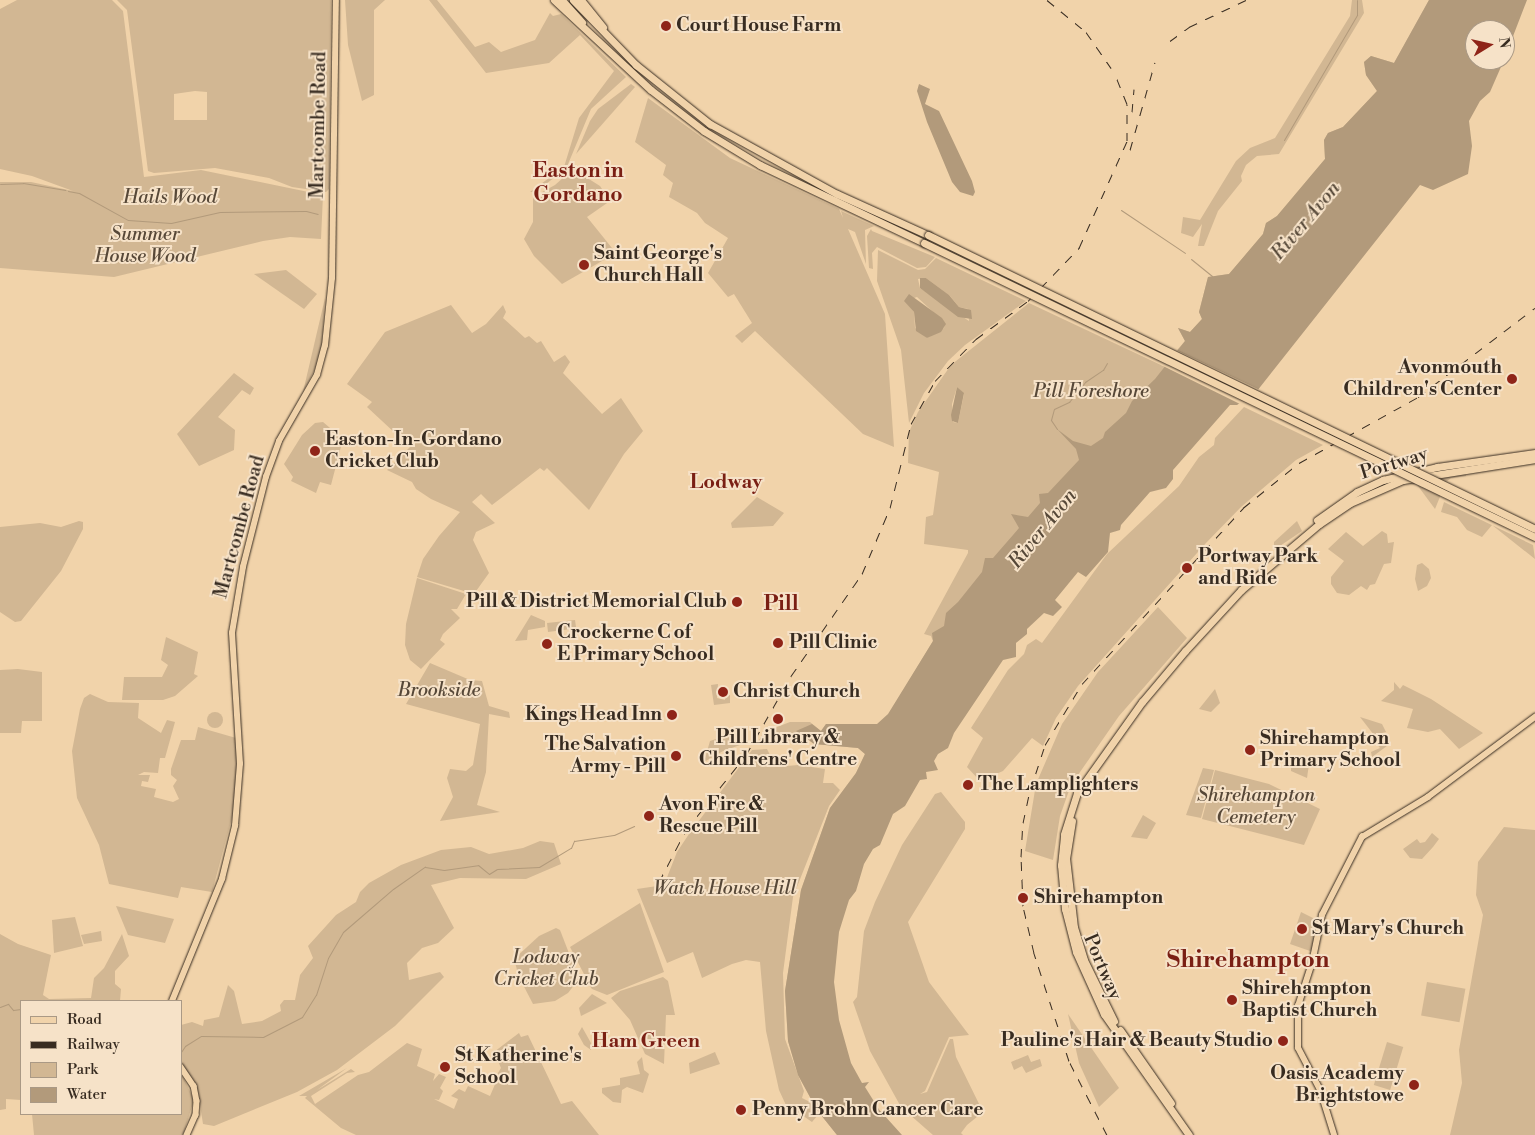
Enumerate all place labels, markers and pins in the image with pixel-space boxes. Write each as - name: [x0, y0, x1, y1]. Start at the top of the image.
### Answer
- place label: Court House Farm: [676, 15, 841, 37]
- marker: Court House Farm: [660, 20, 672, 32]
- place label: Saint George's Church Hall: [594, 243, 722, 287]
- marker: Saint George's Church Hall: [578, 259, 590, 271]
- place label: Avonmouth Children's Center: [1343, 357, 1502, 401]
- marker: Avonmouth Children's Center: [1506, 373, 1518, 385]
- place label: Easton-In-Gordano Cricket Club: [325, 429, 502, 473]
- marker: Easton-In-Gordano Cricket Club: [309, 445, 321, 457]
- place label: Portway Park and Ride: [1198, 546, 1318, 590]
- marker: Portway Park and Ride: [1180, 561, 1194, 575]
- place label: Pill & District Memorial Club: [466, 591, 727, 613]
- marker: Pill & District Memorial Club: [731, 596, 743, 608]
- place label: Crockerne C of E Primary School: [557, 622, 714, 666]
- place label: Pill Clinic: [789, 632, 877, 654]
- marker: Pill Clinic: [771, 636, 785, 650]
- marker: Crockerne C of E Primary School: [541, 638, 553, 650]
- place label: Christ Church: [733, 681, 860, 703]
- marker: Christ Church: [717, 686, 729, 698]
- place label: Kings Head Inn: [525, 704, 662, 726]
- marker: Kings Head Inn: [666, 709, 678, 721]
- marker: Pill Library & Childrens' Centre: [772, 713, 784, 725]
- place label: Pill Library & Childrens' Centre: [699, 727, 857, 771]
- place label: Shirehampton Primary School: [1260, 728, 1401, 772]
- place label: The Salvation Army - Pill: [545, 734, 666, 778]
- marker: Shirehampton Primary School: [1244, 744, 1256, 756]
- marker: The Salvation Army - Pill: [670, 750, 682, 762]
- place label: The Lamplighters: [978, 774, 1138, 796]
- marker: The Lamplighters: [962, 779, 974, 791]
- place label: Avon Fire & Rescue Pill: [659, 794, 764, 838]
- marker: Avon Fire & Rescue Pill: [643, 810, 655, 822]
- place label: Shirehampton: [1034, 887, 1163, 909]
- marker: Shirehampton: [1016, 891, 1030, 905]
- place label: St Mary's Church: [1312, 918, 1464, 940]
- marker: St Mary's Church: [1296, 923, 1308, 935]
- place label: Shirehampton Baptist Church: [1242, 978, 1377, 1022]
- marker: Shirehampton Baptist Church: [1226, 994, 1238, 1006]
- place label: Pauline's Hair & Beauty Studio: [1001, 1030, 1273, 1052]
- marker: Pauline's Hair & Beauty Studio: [1277, 1035, 1289, 1047]
- place label: St Katherine's School: [455, 1045, 582, 1089]
- marker: St Katherine's School: [439, 1061, 451, 1073]
- place label: Oasis Academy Brightstowe: [1270, 1063, 1404, 1107]
- marker: Oasis Academy Brightstowe: [1408, 1079, 1420, 1091]
- place label: Penny Brohn Cancer Care: [752, 1099, 983, 1121]
- marker: Penny Brohn Cancer Care: [734, 1103, 748, 1117]

